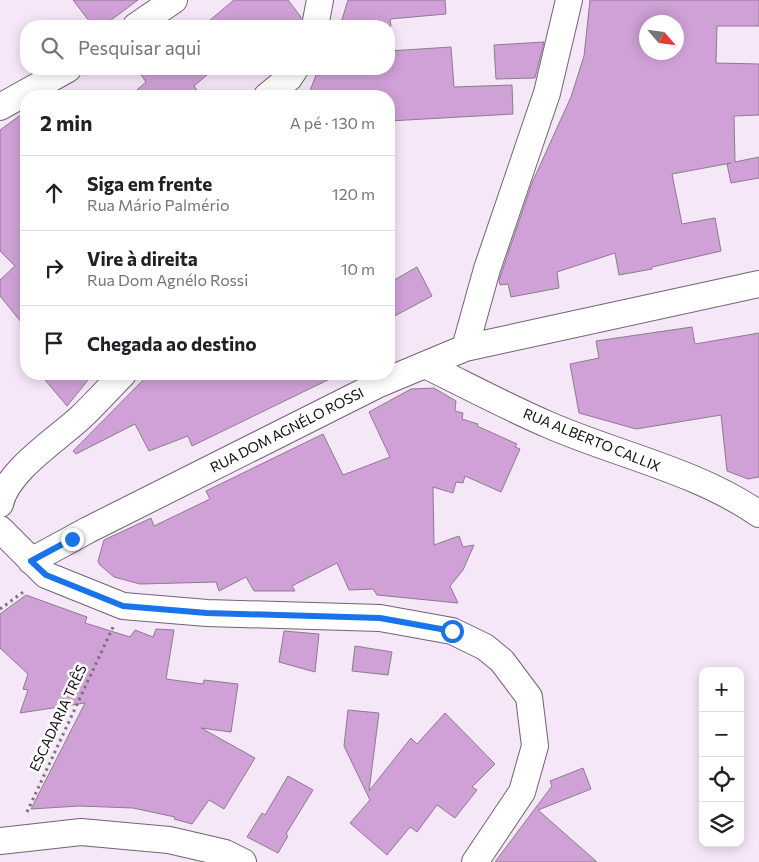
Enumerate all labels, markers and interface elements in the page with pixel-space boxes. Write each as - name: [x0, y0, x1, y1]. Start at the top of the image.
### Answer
- north arrow: [639, 15, 684, 60]
- search box: [20, 20, 395, 75]
- icon: search: [38, 34, 66, 62]
- text: Pesquisar aqui: [78, 36, 201, 59]
- text: 2 min: [40, 110, 92, 135]
- text: A pé · 130 m: [290, 113, 375, 132]
- text: Siga em frente: [87, 172, 212, 195]
- icon: ahead: [40, 179, 68, 207]
- text: 120 m: [332, 184, 375, 203]
- text: Rua Mário Palmério: [87, 195, 230, 214]
- text: Vire à direita: [87, 247, 198, 270]
- icon: right: [40, 254, 68, 282]
- text: 10 m: [341, 259, 375, 278]
- text: Rua Dom Agnélo Rossi: [87, 270, 248, 289]
- icon: arrive: [40, 329, 68, 357]
- text: Chegada ao destino: [87, 332, 257, 355]
- street label: RUA DOM AGNÉLO ROSSI: [207, 383, 366, 476]
- street label: RUA ALBERTO CALLIX: [521, 404, 663, 475]
- route end: [61, 528, 84, 551]
- route start: [441, 620, 464, 643]
- street label: ESCADARIA TRÊS: [25, 662, 90, 774]
- map controls: [699, 667, 744, 847]
- button: +: [699, 667, 744, 712]
- button: −: [699, 712, 744, 757]
- button: locate: [699, 757, 744, 802]
- button: layers: [699, 802, 744, 847]

